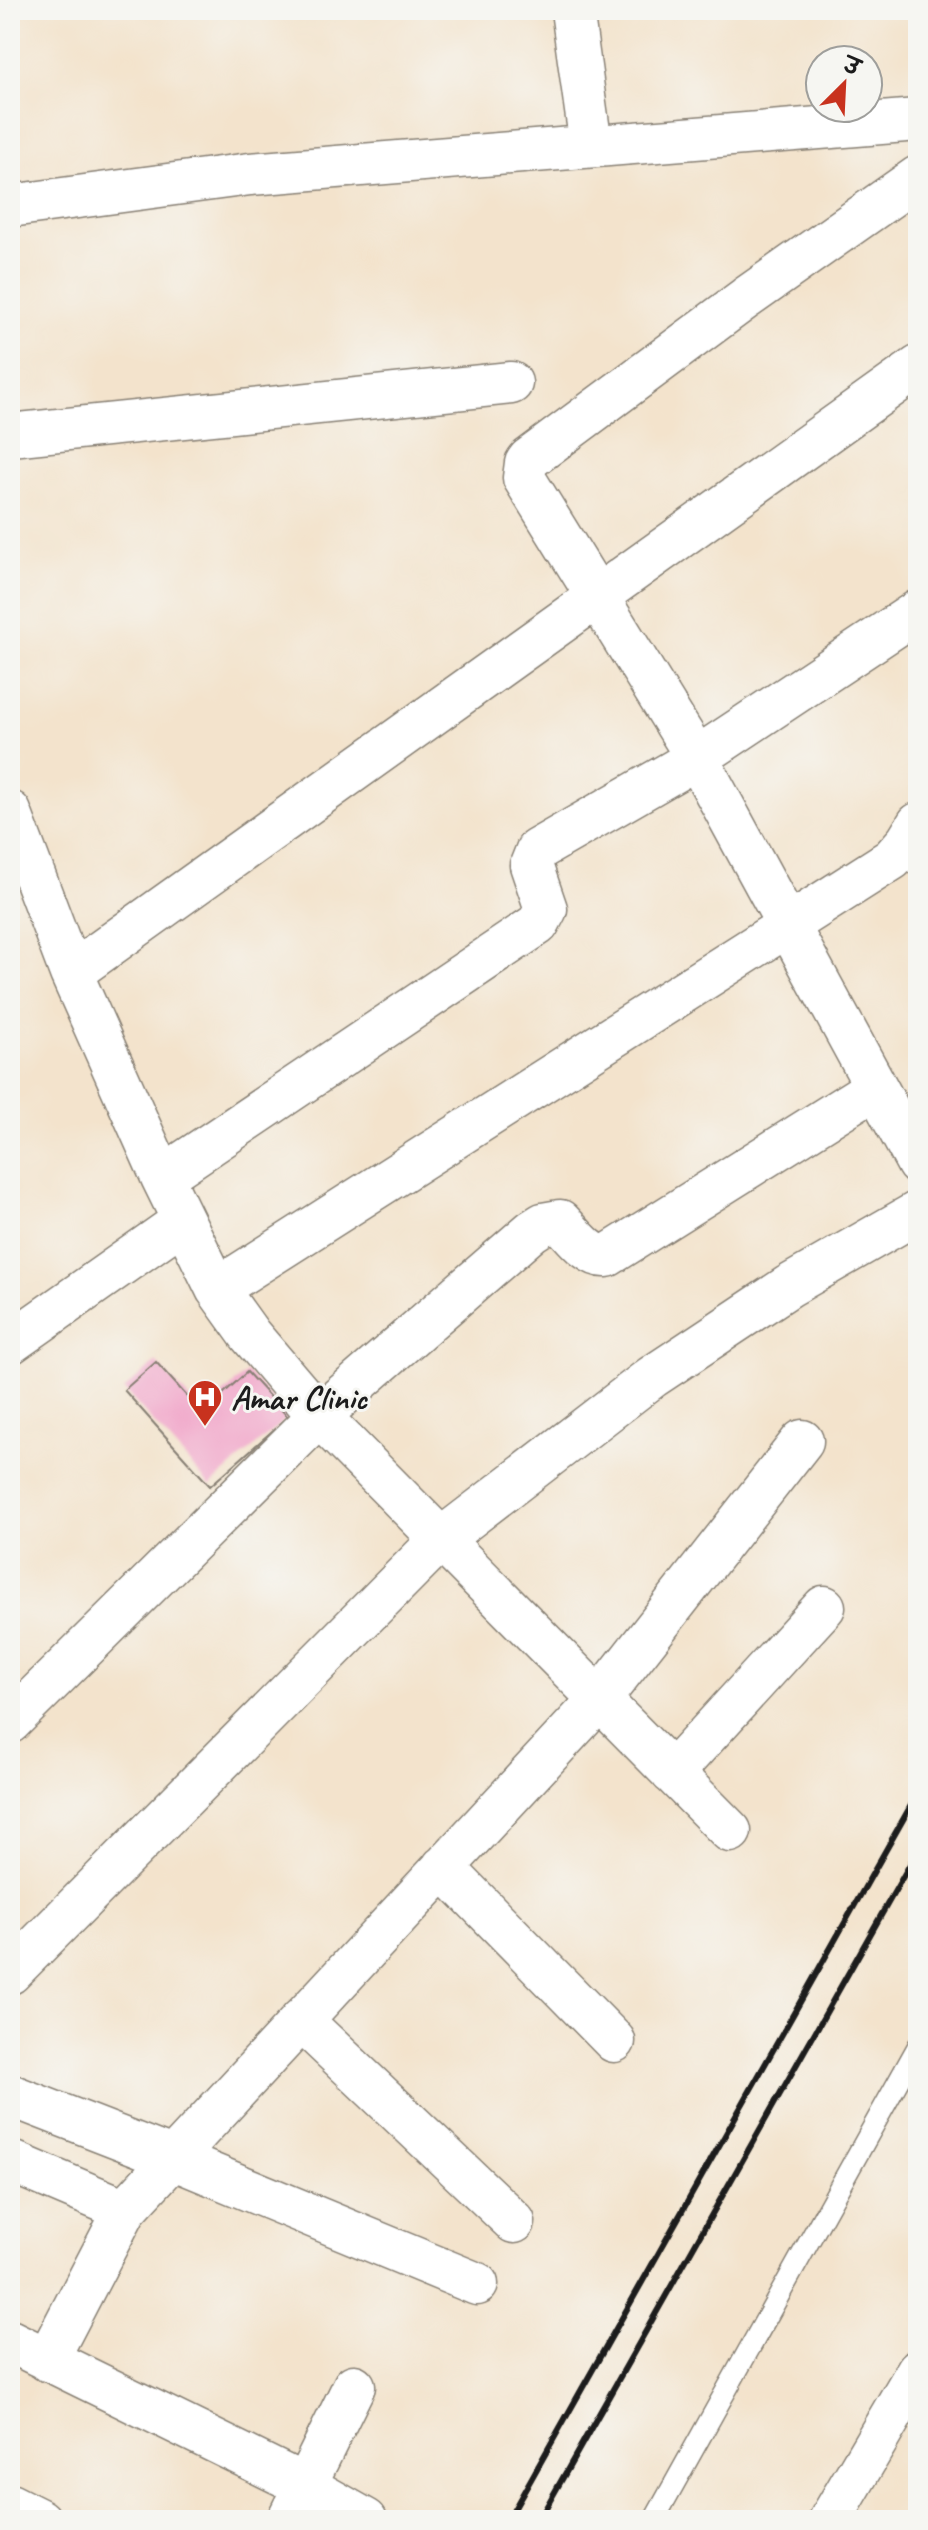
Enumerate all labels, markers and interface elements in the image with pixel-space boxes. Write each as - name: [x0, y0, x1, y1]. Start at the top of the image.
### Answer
- north arrow: [804, 44, 884, 124]
- text: उ: [838, 50, 866, 83]
- place label: Amar Clinic: [231, 1376, 369, 1419]
- hospital icon: Amar Clinic: [186, 1378, 224, 1428]

